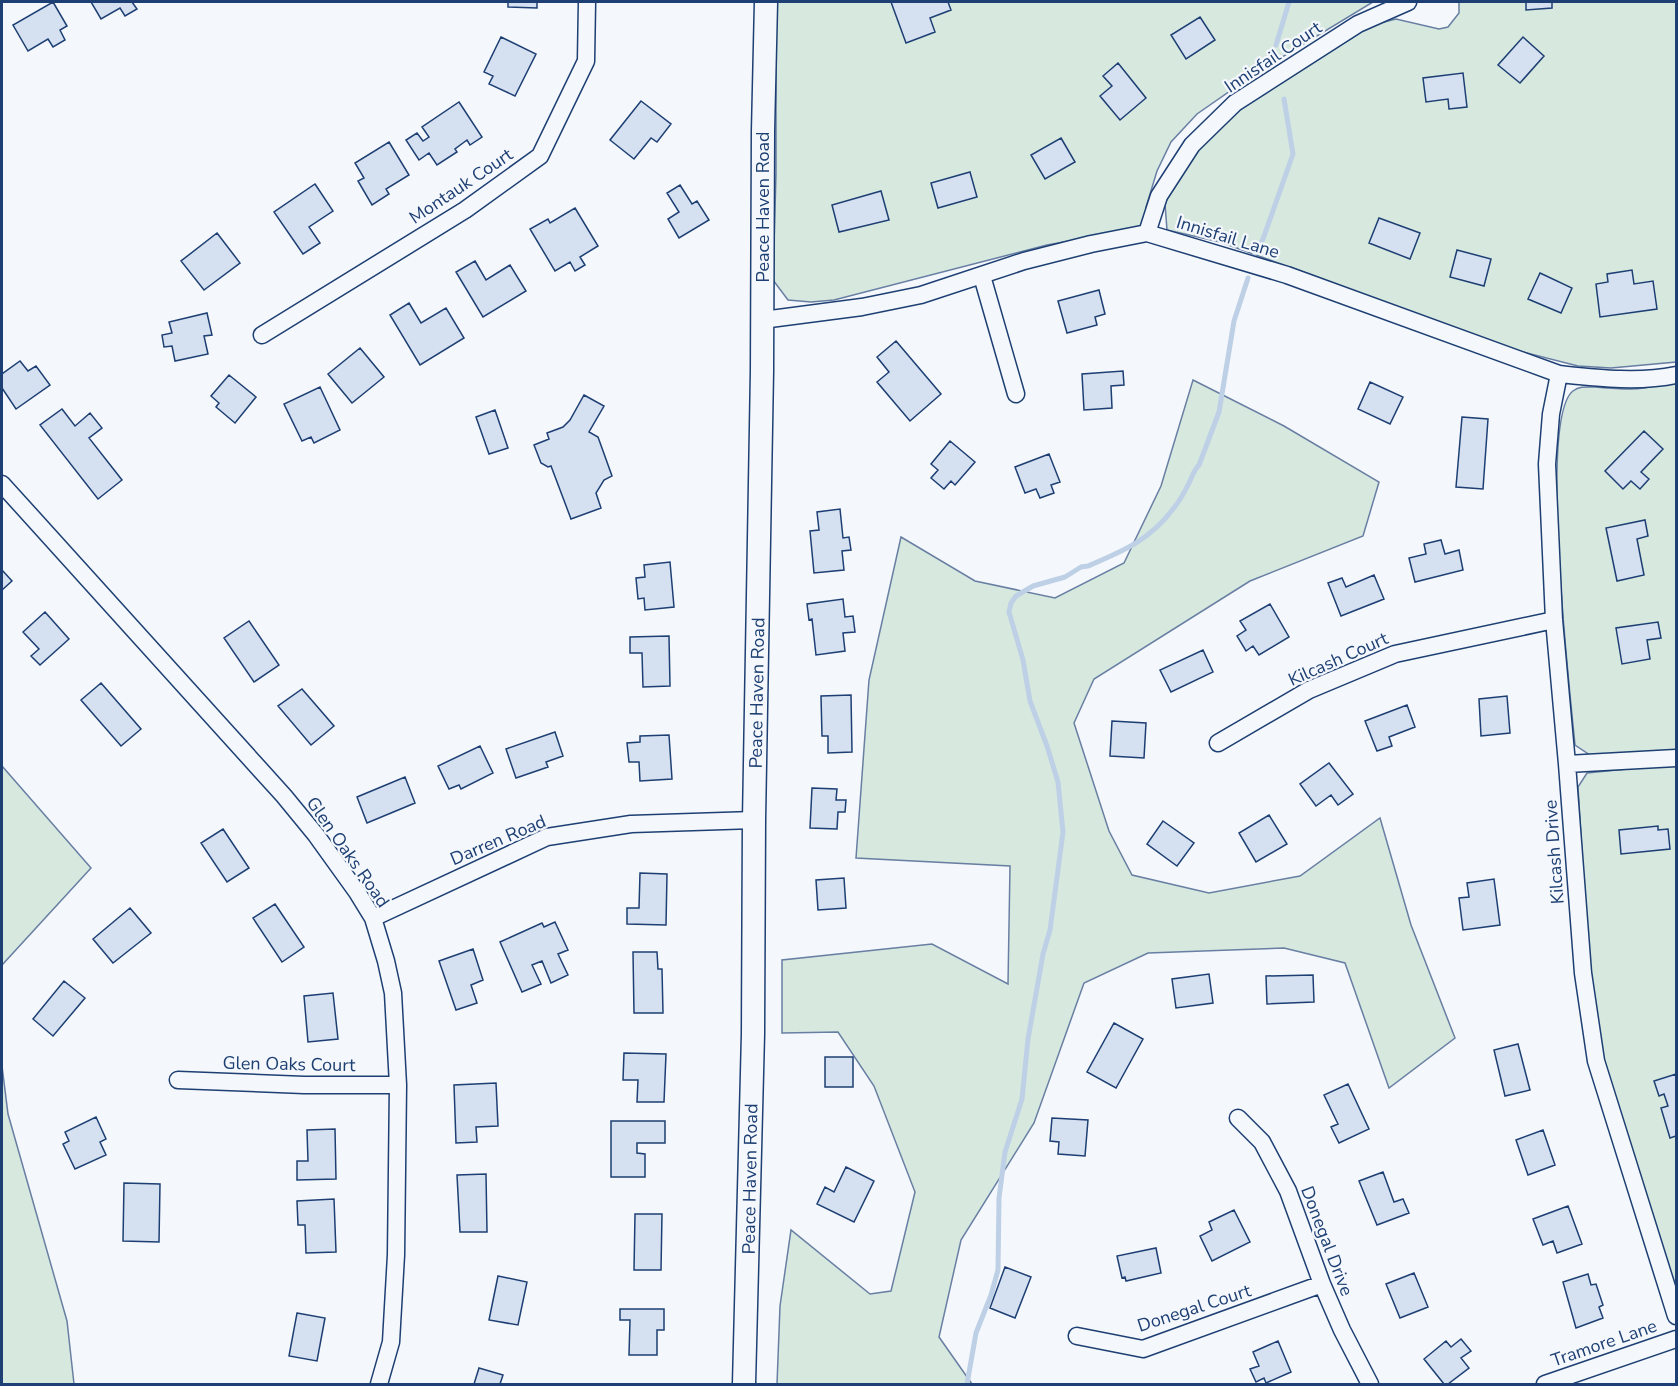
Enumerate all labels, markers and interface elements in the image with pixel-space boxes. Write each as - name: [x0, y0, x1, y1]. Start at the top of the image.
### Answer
- street label: Innisfail Court: [1220, 15, 1327, 98]
- street label: Peace Haven Road: [751, 131, 775, 283]
- street label: Montauk Court: [405, 142, 518, 230]
- street label: Innisfail Lane: [1174, 210, 1282, 264]
- street label: Peace Haven Road: [744, 617, 770, 769]
- street label: Kilcash Court: [1284, 626, 1392, 692]
- street label: Glen Oaks Road: [301, 792, 395, 912]
- street label: Kilcash Drive: [1538, 799, 1570, 905]
- street label: Darren Road: [446, 809, 550, 871]
- street label: Glen Oaks Court: [222, 1051, 356, 1077]
- street label: Peace Haven Road: [737, 1103, 763, 1255]
- street label: Donegal Drive: [1295, 1183, 1359, 1299]
- street label: Donegal Court: [1134, 1278, 1254, 1338]
- street label: Tramore Lane: [1548, 1314, 1660, 1372]

